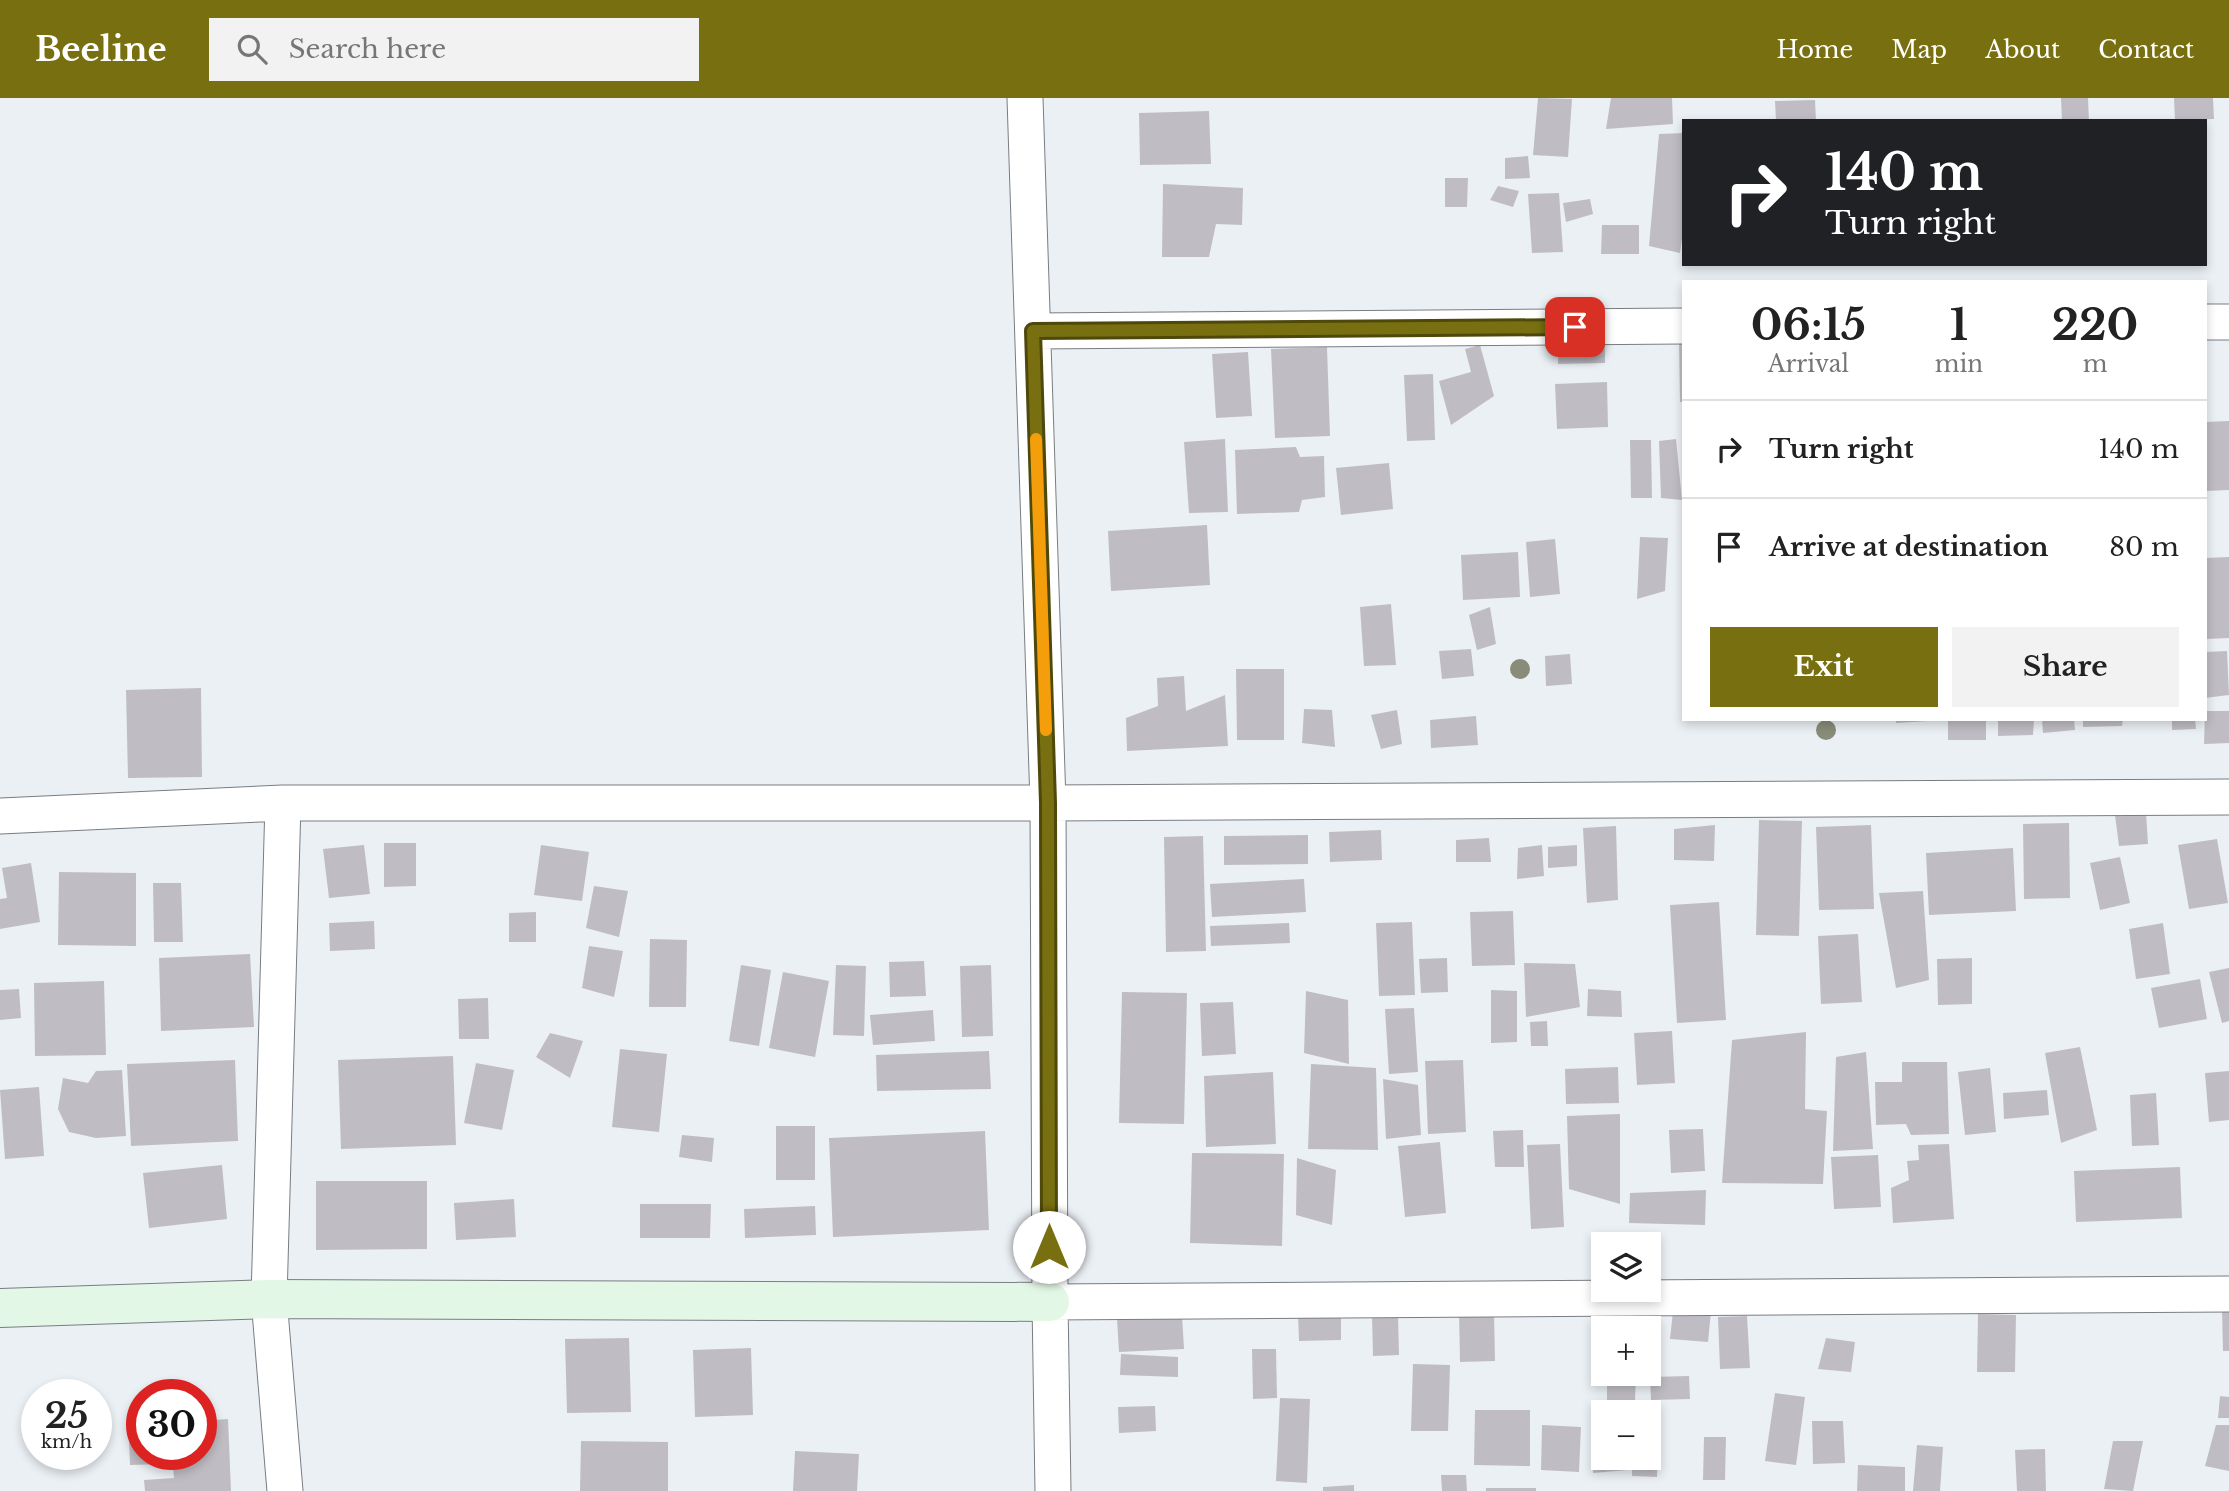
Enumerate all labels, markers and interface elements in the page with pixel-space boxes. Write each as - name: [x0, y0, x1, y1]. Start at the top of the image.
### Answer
- search box: [209, 18, 699, 81]
- text: Beeline: [35, 29, 167, 70]
- icon: search: [233, 30, 271, 68]
- text: Search here: [289, 33, 446, 65]
- text: Home: [1777, 35, 1853, 64]
- text: Map: [1891, 35, 1947, 64]
- text: About: [1985, 35, 2060, 64]
- text: Contact: [2098, 35, 2194, 64]
- text: 140 m: [1825, 142, 1983, 203]
- icon: right: [1710, 147, 1801, 238]
- text: Turn right: [1825, 203, 1996, 243]
- pin: [1545, 297, 1605, 357]
- text: 06:15: [1751, 299, 1866, 351]
- text: 1: [1950, 299, 1968, 351]
- text: 220: [2052, 299, 2138, 351]
- icon: arrive: [1556, 308, 1594, 346]
- text: Arrival: [1768, 350, 1849, 378]
- text: min: [1935, 350, 1983, 378]
- text: m: [2083, 350, 2107, 378]
- icon: right: [1710, 430, 1748, 468]
- text: Turn right: [1769, 433, 1914, 465]
- text: 140 m: [2098, 433, 2179, 465]
- icon: arrive: [1710, 528, 1748, 566]
- text: Arrive at destination: [1769, 531, 2049, 563]
- text: 80 m: [2109, 531, 2179, 563]
- button: Exit: [1710, 627, 1938, 707]
- button: Share: [1952, 627, 2179, 707]
- position arrow: [1012, 1210, 1086, 1284]
- map controls: [1591, 1232, 1661, 1470]
- button: layers: [1591, 1232, 1661, 1302]
- button: +: [1591, 1316, 1661, 1386]
- speed limit sign: 30: [126, 1379, 217, 1470]
- text: 25: [45, 1394, 88, 1437]
- button: −: [1591, 1400, 1661, 1470]
- text: km/h: [41, 1431, 92, 1453]

